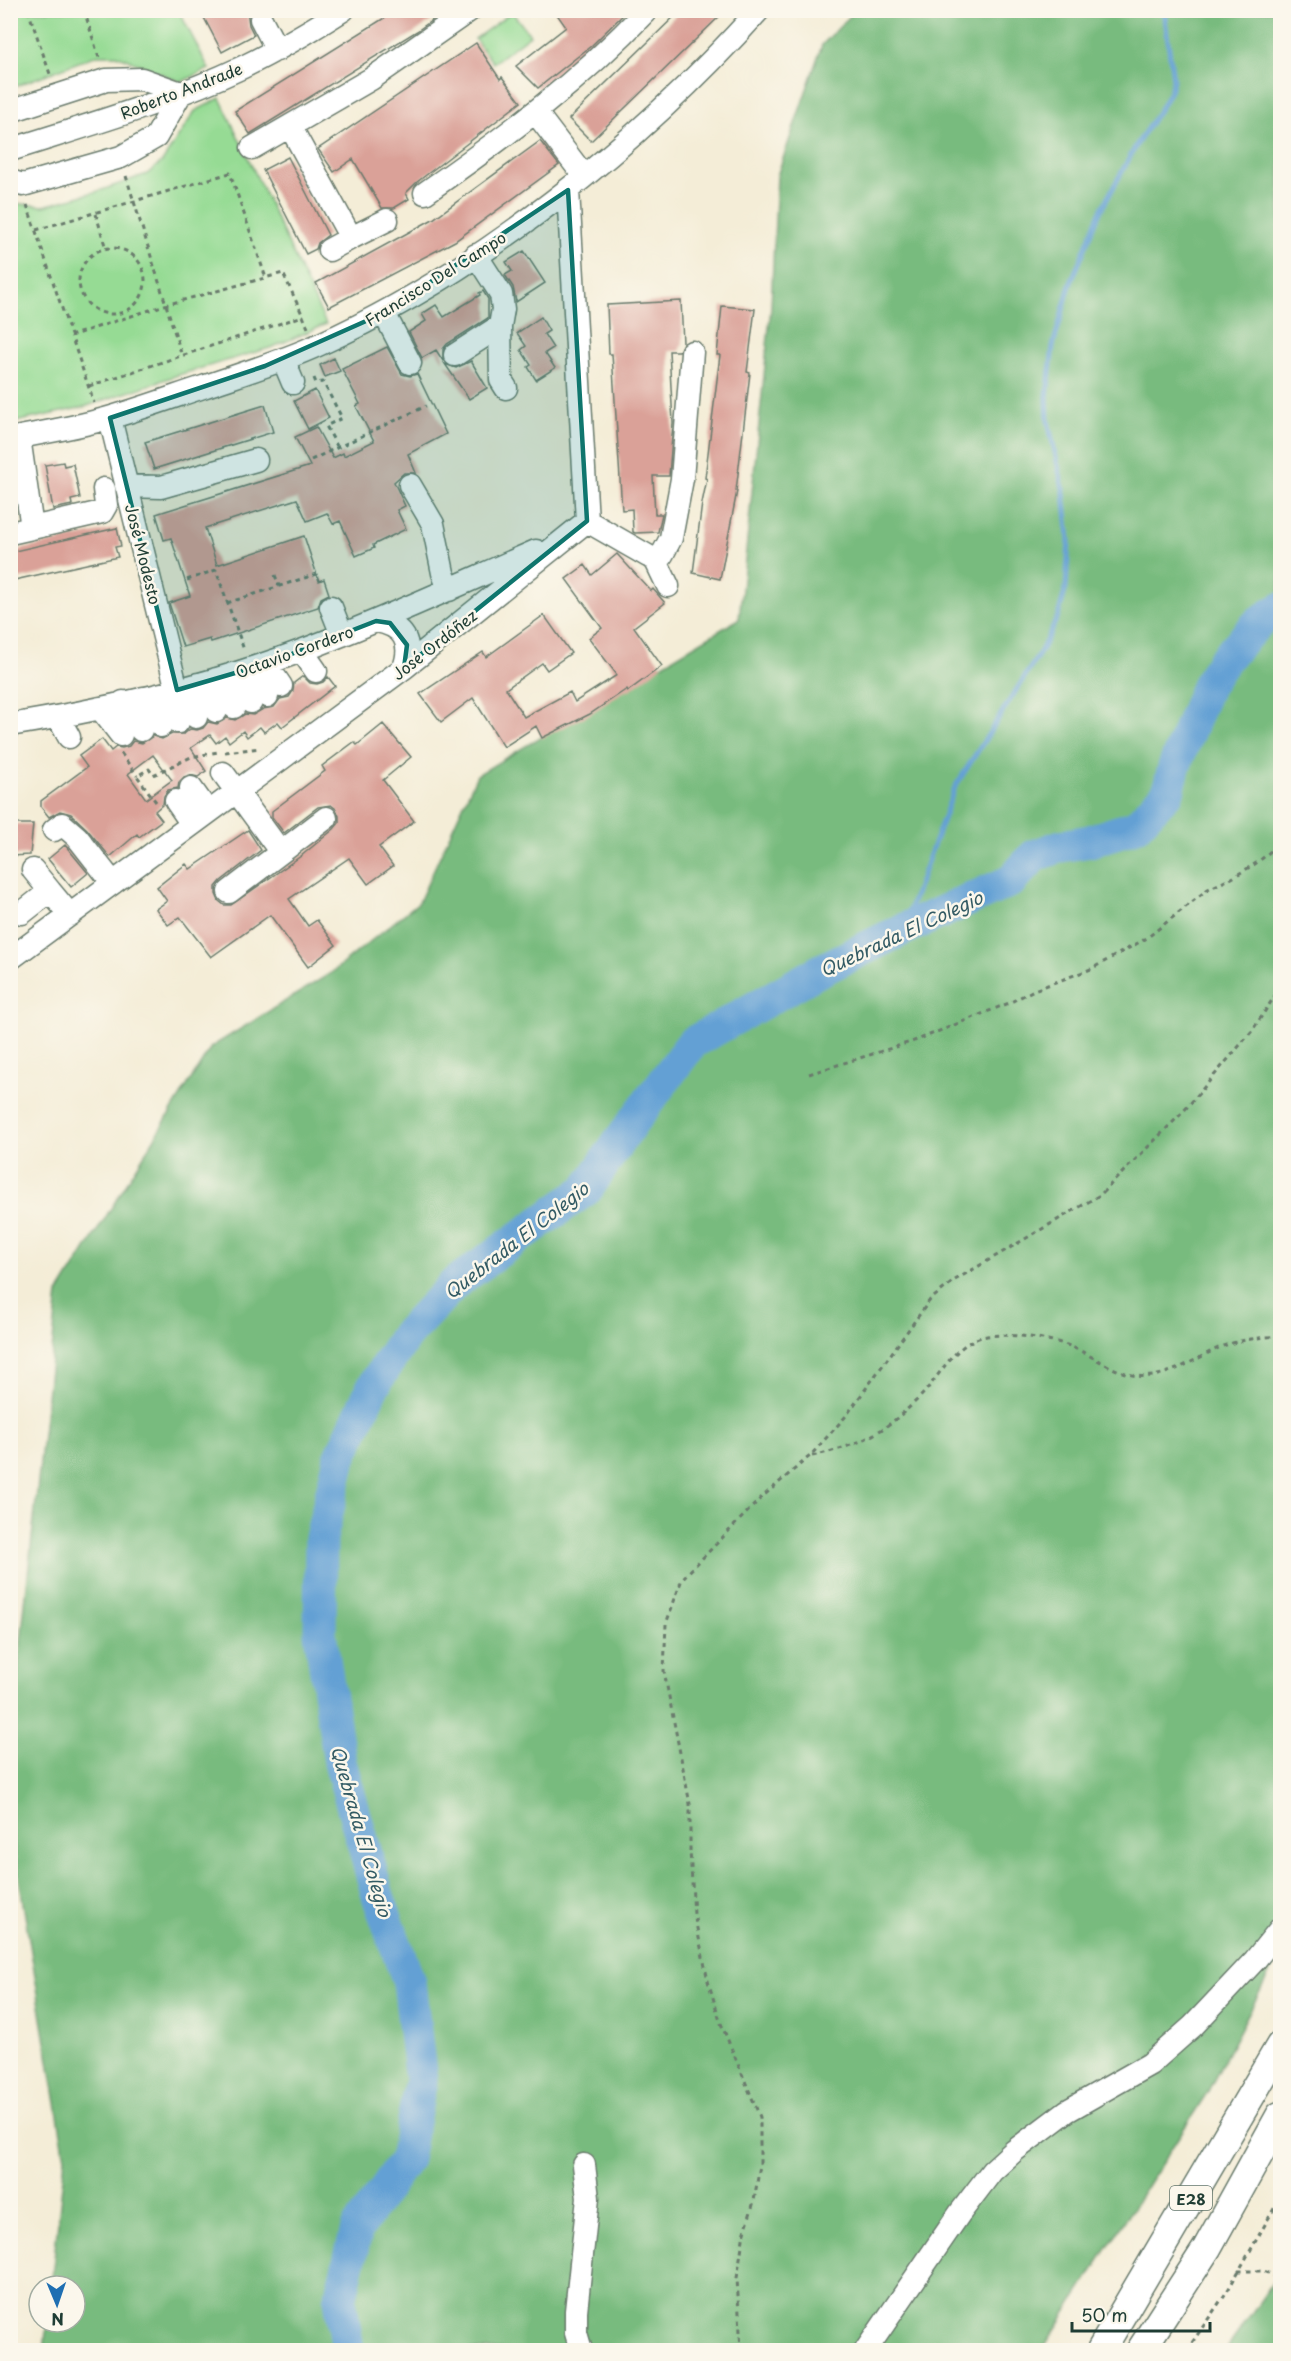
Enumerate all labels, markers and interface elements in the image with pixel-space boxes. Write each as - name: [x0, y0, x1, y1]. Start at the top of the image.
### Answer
- street label: Roberto Andrade: [116, 56, 246, 124]
- street label: Francisco Del Campo: [360, 225, 510, 331]
- street label: José Modesto: [120, 501, 168, 607]
- street label: José Ordóñez: [386, 603, 482, 685]
- street label: Octavio Cordero: [232, 618, 356, 683]
- water label: Quebrada El Colegio: [815, 883, 988, 983]
- water label: Quebrada El Colegio: [438, 1174, 595, 1305]
- water label: Quebrada El Colegio: [325, 1742, 400, 1920]
- road number: E28: [1170, 2186, 1212, 2210]
- north arrow: [27, 2274, 87, 2334]
- scale bar: [1072, 2295, 1210, 2333]
- text: 50 m: [1081, 2301, 1128, 2328]
- text: N: [51, 2308, 64, 2332]

